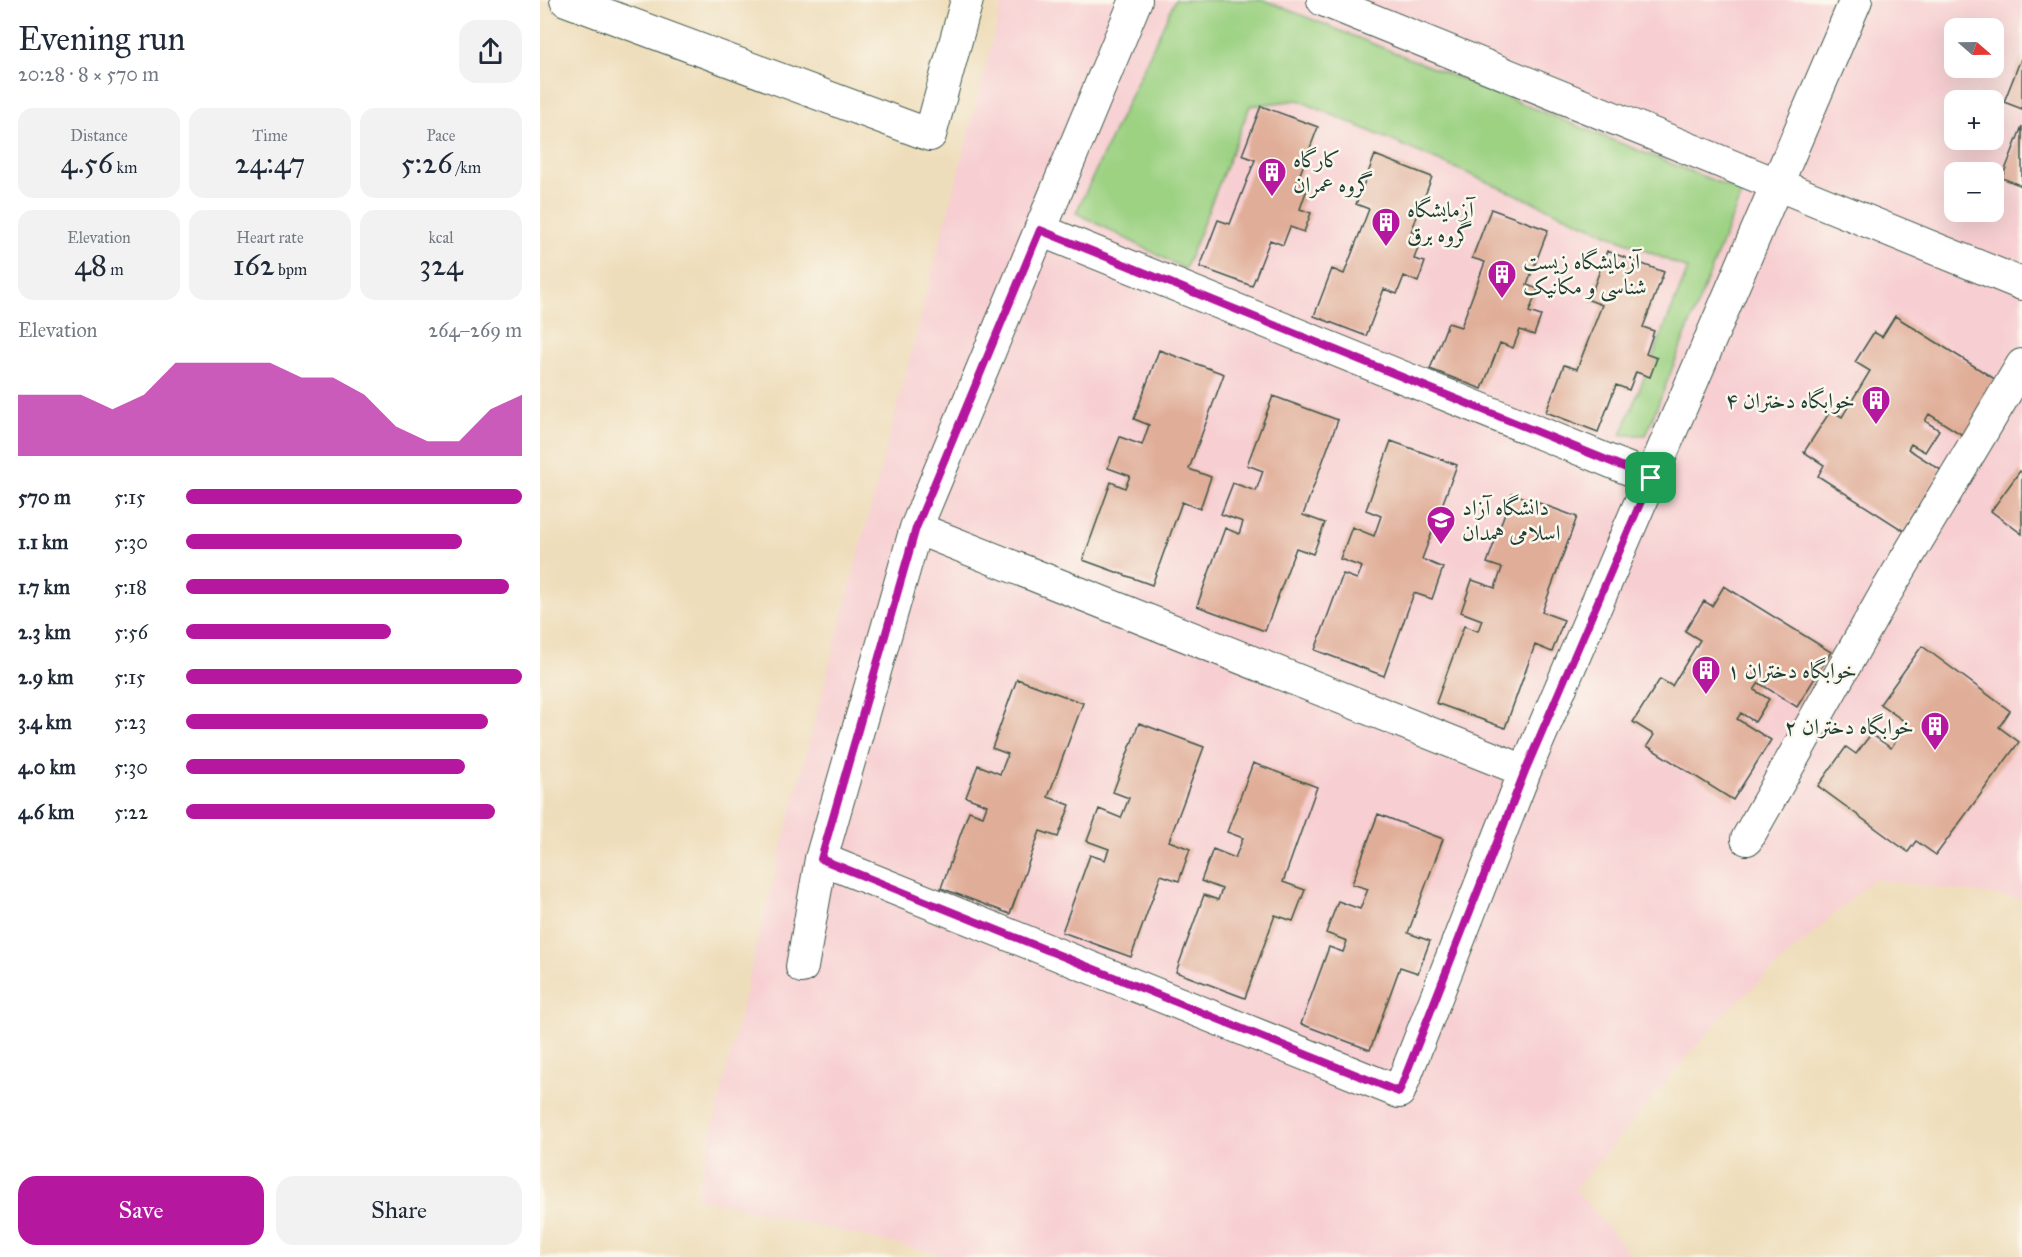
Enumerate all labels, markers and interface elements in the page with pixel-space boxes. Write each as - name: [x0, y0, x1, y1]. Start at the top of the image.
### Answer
- north arrow: [1944, 18, 2004, 78]
- map controls: [1944, 18, 2004, 222]
- text: Evening run: [18, 19, 185, 59]
- button: share: [459, 20, 522, 83]
- text: 20:28 · 8 × 570 m: [18, 62, 159, 86]
- button: +: [1944, 90, 2004, 150]
- text: Distance: [70, 126, 128, 145]
- text: Time: [252, 126, 288, 145]
- text: Pace: [426, 126, 456, 145]
- text: 4.56: [61, 145, 113, 181]
- text: 24:47: [235, 145, 305, 181]
- text: 5:26: [401, 145, 453, 181]
- place label: کارگاه گروه عمران: [1293, 146, 1374, 199]
- building icon: کارگاه گروه عمران: [1256, 156, 1288, 198]
- text: km: [113, 158, 137, 177]
- text: /km: [453, 158, 481, 177]
- button: −: [1944, 162, 2004, 222]
- place label: آزمایشگاه گروه برق: [1407, 196, 1476, 248]
- building icon: آزمایشگاه گروه برق: [1370, 206, 1402, 248]
- text: Elevation: [67, 228, 131, 247]
- text: Heart rate: [236, 228, 304, 247]
- text: kcal: [428, 228, 454, 247]
- text: 48: [74, 247, 107, 283]
- text: 162: [233, 247, 275, 283]
- text: 324: [419, 247, 463, 283]
- place label: آزمایشگاه زیست شناسی و مکانیک: [1523, 248, 1647, 302]
- building icon: آزمایشگاه زیست شناسی و مکانیک: [1486, 258, 1518, 300]
- text: m: [107, 260, 124, 279]
- text: bpm: [275, 260, 307, 279]
- text: Elevation: [18, 318, 97, 342]
- text: 264–269 m: [428, 318, 522, 342]
- building icon: خوابگاه دختران ۴: [1860, 384, 1892, 426]
- place label: خوابگاه دختران ۴: [1725, 387, 1855, 414]
- pin: [1625, 452, 1676, 503]
- icon: arrive: [1634, 461, 1667, 494]
- text: 570 m: [18, 485, 71, 509]
- text: 5:15: [114, 485, 145, 509]
- place label: دانشگاه آزاد اسلامی همدان: [1462, 494, 1561, 546]
- school or university icon: دانشگاه آزاد اسلامی همدان: [1425, 504, 1457, 546]
- text: 1.1 km: [18, 530, 68, 554]
- text: 5:30: [114, 530, 148, 554]
- text: 1.7 km: [18, 575, 70, 599]
- text: 5:18: [114, 575, 147, 599]
- text: 2.3 km: [18, 620, 71, 644]
- text: 5:56: [114, 620, 148, 644]
- building icon: خوابگاه دختران ۱: [1690, 654, 1722, 696]
- place label: خوابگاه دختران ۱: [1727, 657, 1857, 684]
- text: 2.9 km: [18, 665, 74, 689]
- text: 5:15: [114, 665, 145, 689]
- text: 3.4 km: [18, 710, 72, 734]
- text: 5:23: [114, 710, 146, 734]
- building icon: خوابگاه دختران ۲: [1919, 710, 1951, 752]
- place label: خوابگاه دختران ۲: [1784, 713, 1914, 740]
- text: 4.0 km: [18, 755, 76, 779]
- text: 5:30: [114, 755, 148, 779]
- text: 4.6 km: [18, 800, 74, 824]
- text: 5:22: [114, 800, 148, 824]
- button: Save: [18, 1176, 264, 1245]
- button: Share: [276, 1176, 522, 1245]

